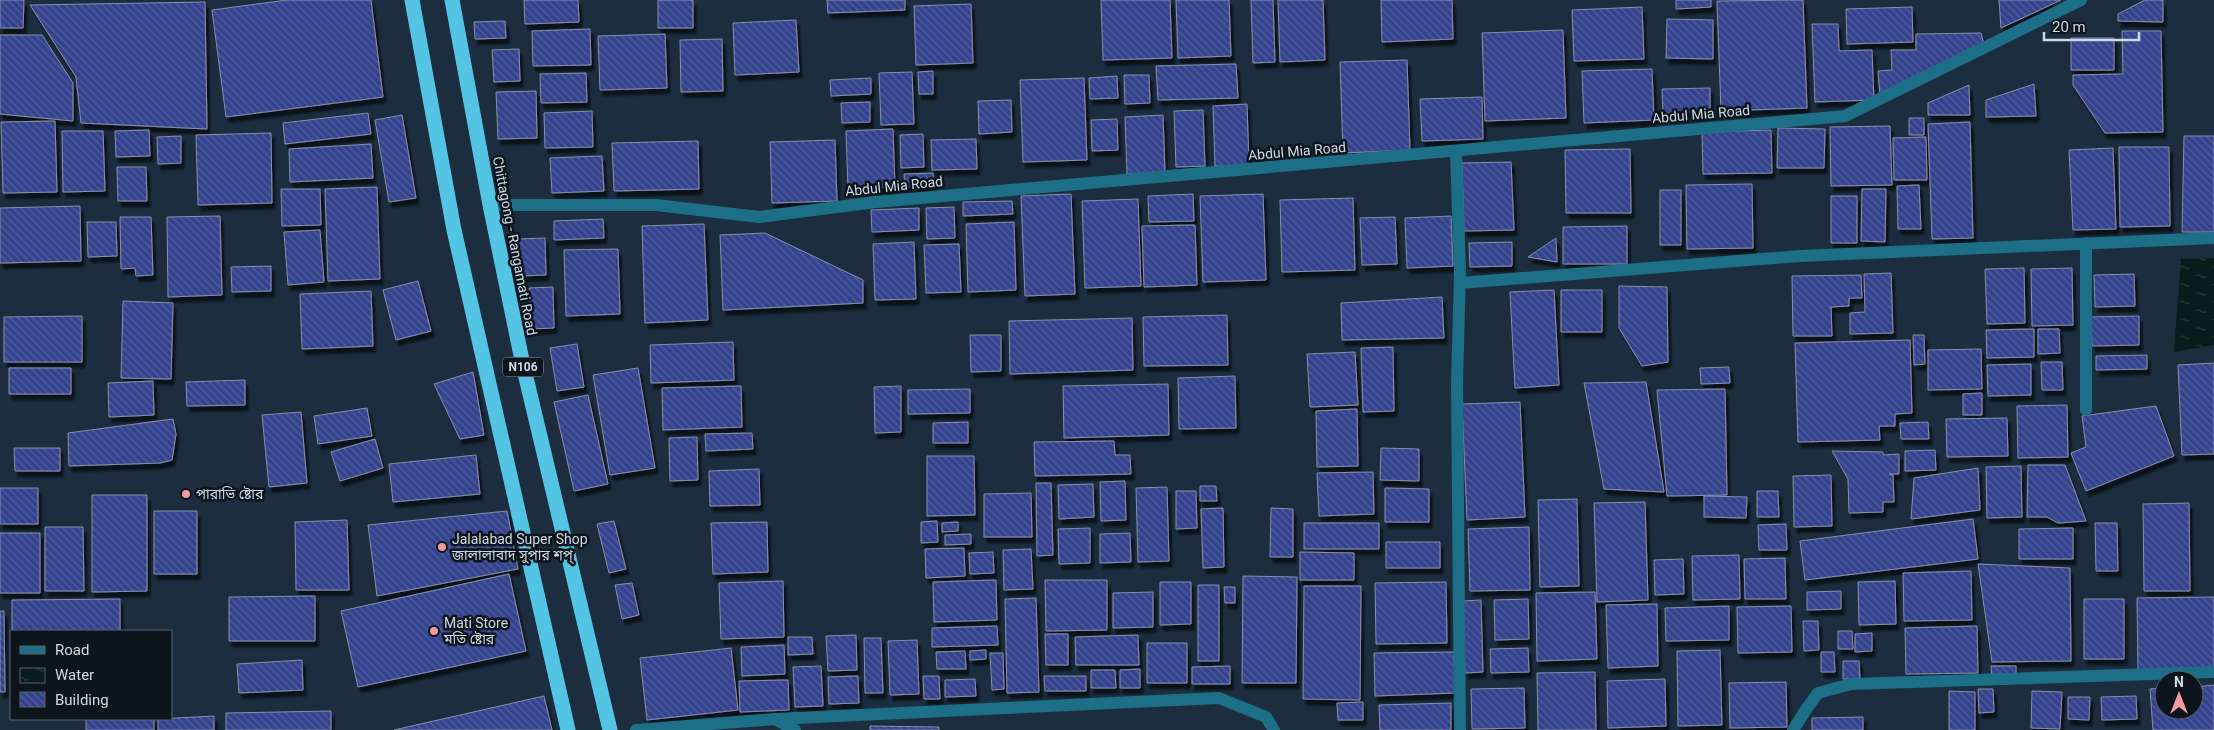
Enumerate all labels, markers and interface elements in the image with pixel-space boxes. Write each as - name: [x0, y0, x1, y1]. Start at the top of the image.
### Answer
- scale bar: [2044, 10, 2139, 42]
- text: 20 m: [2052, 18, 2086, 36]
- street label: Abdul Mia Road: [1651, 102, 1751, 126]
- street label: Abdul Mia Road: [1247, 139, 1347, 163]
- street label: Chittagong - Rangamati Road: [490, 155, 540, 337]
- street label: Abdul Mia Road: [844, 173, 944, 199]
- road number: N106: [503, 358, 543, 377]
- place label: পারাভি ষ্টোর: [196, 486, 264, 502]
- marker: পারাভি ষ্টোর: [180, 488, 192, 500]
- place label: Jalalabad Super Shop জালালাবাদ সুপার শপ্: [451, 531, 588, 564]
- marker: Jalalabad Super Shop জালালাবাদ সুপার শপ্: [436, 541, 448, 553]
- place label: Mati Store মতি ষ্টোর: [443, 615, 508, 647]
- marker: Mati Store মতি ষ্টোর: [428, 625, 440, 637]
- legend: [10, 630, 172, 720]
- text: Road: [55, 641, 89, 659]
- text: Water: [55, 666, 94, 684]
- north arrow: [2154, 670, 2204, 720]
- text: N: [2174, 674, 2184, 690]
- text: Building: [55, 691, 109, 709]

